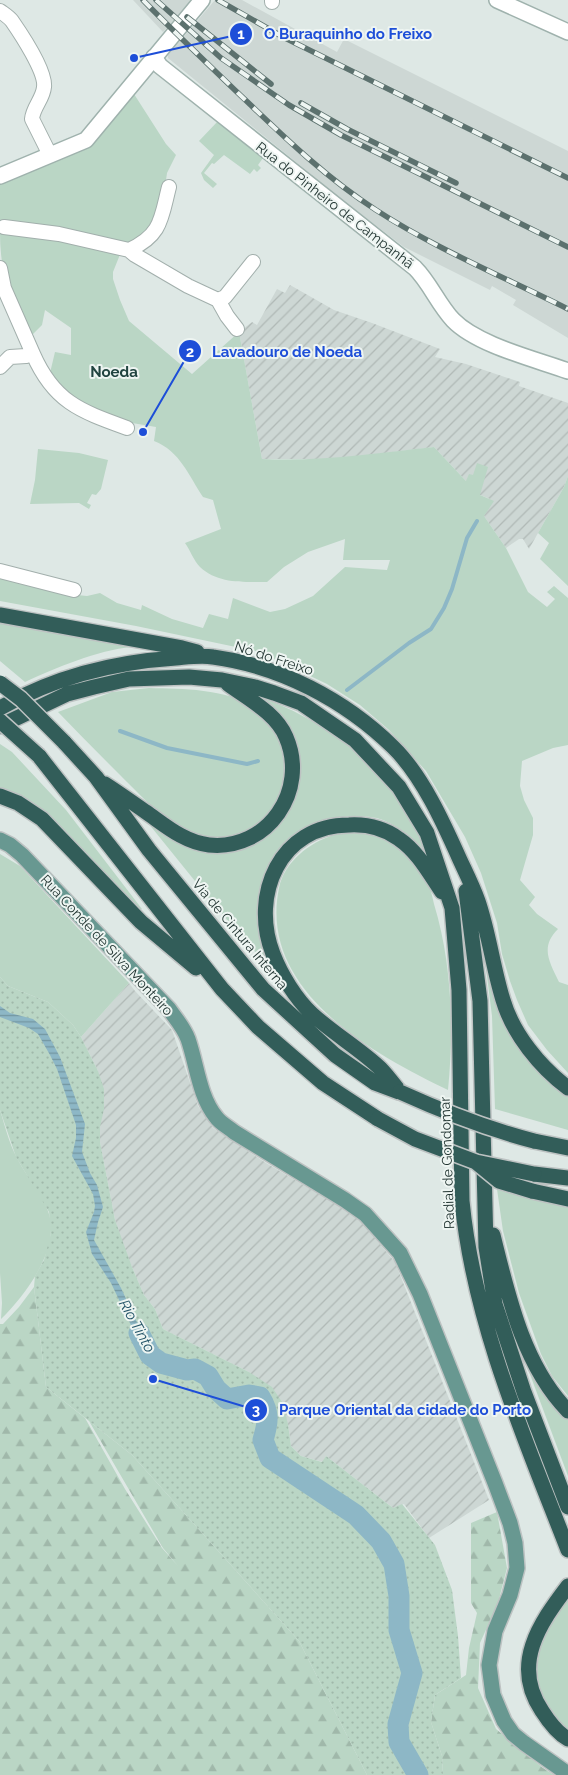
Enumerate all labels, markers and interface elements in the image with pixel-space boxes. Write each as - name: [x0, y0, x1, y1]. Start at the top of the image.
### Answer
- callout: O Buraquinho do Freixo: [229, 19, 441, 49]
- text: 1: [237, 25, 245, 43]
- text: O Buraquinho do Freixo: [264, 25, 432, 43]
- street label: Rua do Pinheiro de Campanhã: [253, 138, 417, 272]
- callout: Lavadouro de Noeda: [177, 336, 372, 366]
- text: 2: [186, 343, 194, 361]
- text: Lavadouro de Noeda: [212, 343, 362, 361]
- district label: Noeda: [90, 363, 138, 381]
- street label: Nó do Freixo: [233, 638, 315, 678]
- street label: Rua Conde de Silva Monteiro: [37, 871, 177, 1019]
- street label: Via de Cintura Interna: [189, 876, 291, 992]
- street label: Radial de Gondomar: [437, 1096, 457, 1229]
- water label: Rio Tinto: [115, 1296, 159, 1356]
- callout: Parque Oriental da cidade do Porto: [244, 1395, 541, 1425]
- text: 3: [252, 1401, 260, 1419]
- text: Parque Oriental da cidade do Porto: [279, 1401, 531, 1419]

